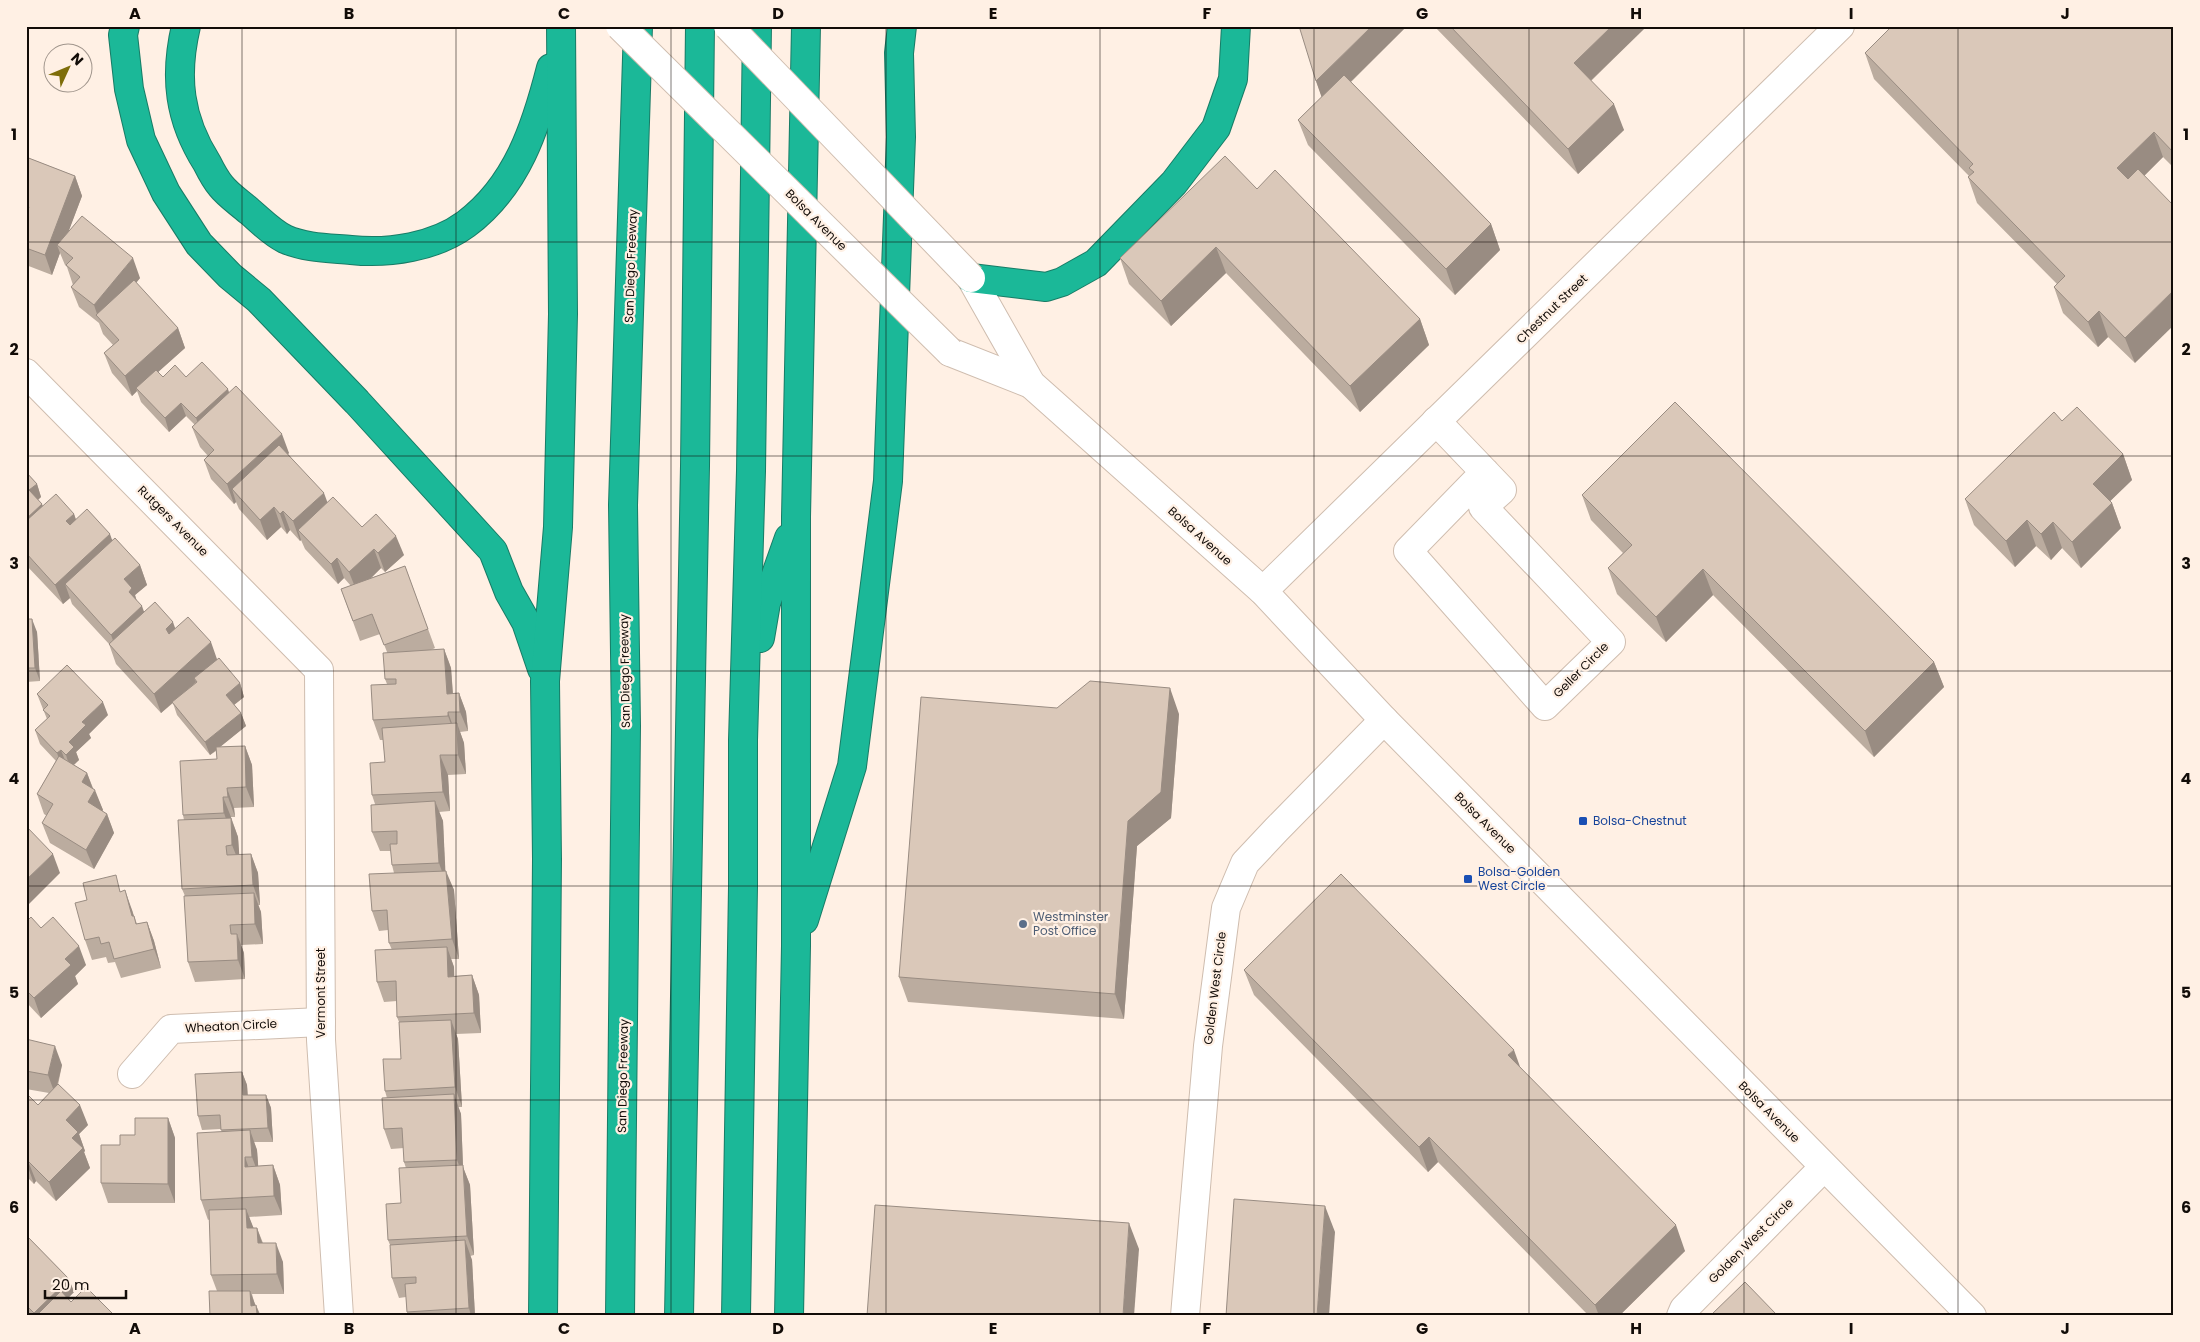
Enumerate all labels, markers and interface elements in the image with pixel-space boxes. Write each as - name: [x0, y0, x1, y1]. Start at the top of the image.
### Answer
- text: A: [129, 2, 141, 25]
- text: B: [344, 2, 354, 25]
- text: C: [558, 2, 570, 25]
- text: D: [772, 2, 784, 25]
- text: E: [989, 2, 997, 25]
- text: F: [1203, 2, 1212, 25]
- text: G: [1416, 2, 1428, 25]
- text: H: [1630, 2, 1642, 25]
- text: I: [1849, 2, 1853, 25]
- text: J: [2060, 2, 2070, 25]
- north arrow: [42, 42, 92, 92]
- text: N: [67, 48, 88, 70]
- text: 1: [11, 123, 17, 146]
- text: 1: [2183, 123, 2189, 146]
- street label: Bolsa Avenue: [782, 185, 851, 254]
- street label: San Diego Freeway: [620, 208, 641, 323]
- street label: Chestnut Street: [1512, 270, 1591, 347]
- text: 2: [9, 338, 19, 361]
- text: 2: [2181, 338, 2191, 361]
- street label: Rutgers Avenue: [134, 481, 213, 560]
- street label: Bolsa Avenue: [1165, 502, 1236, 569]
- text: 3: [9, 552, 19, 575]
- text: 3: [2181, 552, 2191, 575]
- street label: San Diego Freeway: [615, 614, 634, 728]
- street label: Geller Circle: [1549, 638, 1612, 701]
- text: 4: [9, 767, 20, 790]
- text: 4: [2181, 767, 2192, 790]
- street label: Bolsa Avenue: [1451, 788, 1520, 857]
- place label: Bolsa-Chestnut: [1593, 812, 1687, 829]
- marker: Bolsa-Chestnut: [1577, 815, 1589, 827]
- place label: Bolsa-Golden West Circle: [1478, 863, 1560, 894]
- marker: Bolsa-Golden West Circle: [1462, 873, 1474, 885]
- place label: Westminster Post Office: [1033, 908, 1109, 939]
- marker: Westminster Post Office: [1017, 918, 1029, 930]
- street label: Golden West Circle: [1199, 930, 1230, 1045]
- street label: Vermont Street: [312, 948, 329, 1038]
- text: 5: [9, 981, 19, 1004]
- text: 5: [2181, 981, 2191, 1004]
- street label: Wheaton Circle: [184, 1015, 277, 1036]
- street label: San Diego Freeway: [613, 1019, 632, 1133]
- street label: Bolsa Avenue: [1735, 1077, 1804, 1146]
- street label: Golden West Circle: [1704, 1194, 1797, 1287]
- text: 6: [9, 1196, 19, 1219]
- text: 6: [2181, 1196, 2191, 1219]
- scale bar: [45, 1267, 126, 1299]
- text: 20 m: [52, 1274, 90, 1295]
- text: A: [129, 1317, 141, 1340]
- text: B: [344, 1317, 354, 1340]
- text: C: [558, 1317, 570, 1340]
- text: D: [772, 1317, 784, 1340]
- text: E: [989, 1317, 997, 1340]
- text: F: [1203, 1317, 1212, 1340]
- text: G: [1416, 1317, 1428, 1340]
- text: H: [1630, 1317, 1642, 1340]
- text: I: [1849, 1317, 1853, 1340]
- text: J: [2060, 1317, 2070, 1340]

